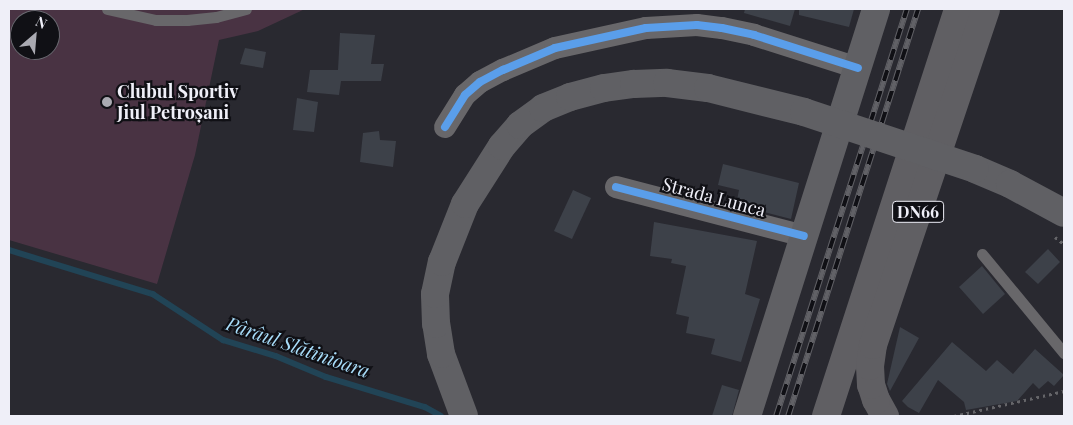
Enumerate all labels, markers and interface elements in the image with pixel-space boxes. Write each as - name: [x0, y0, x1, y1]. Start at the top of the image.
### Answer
- north arrow: [10, 10, 60, 60]
- text: N: [33, 11, 50, 33]
- place label: Clubul Sportiv Jiul Petroșani: [117, 81, 238, 124]
- marker: Clubul Sportiv Jiul Petroșani: [101, 96, 113, 108]
- street label: Strada Lunca: [660, 173, 768, 221]
- road number: DN66: [892, 198, 944, 226]
- water label: Pârâul Slătinioara: [223, 312, 373, 382]

